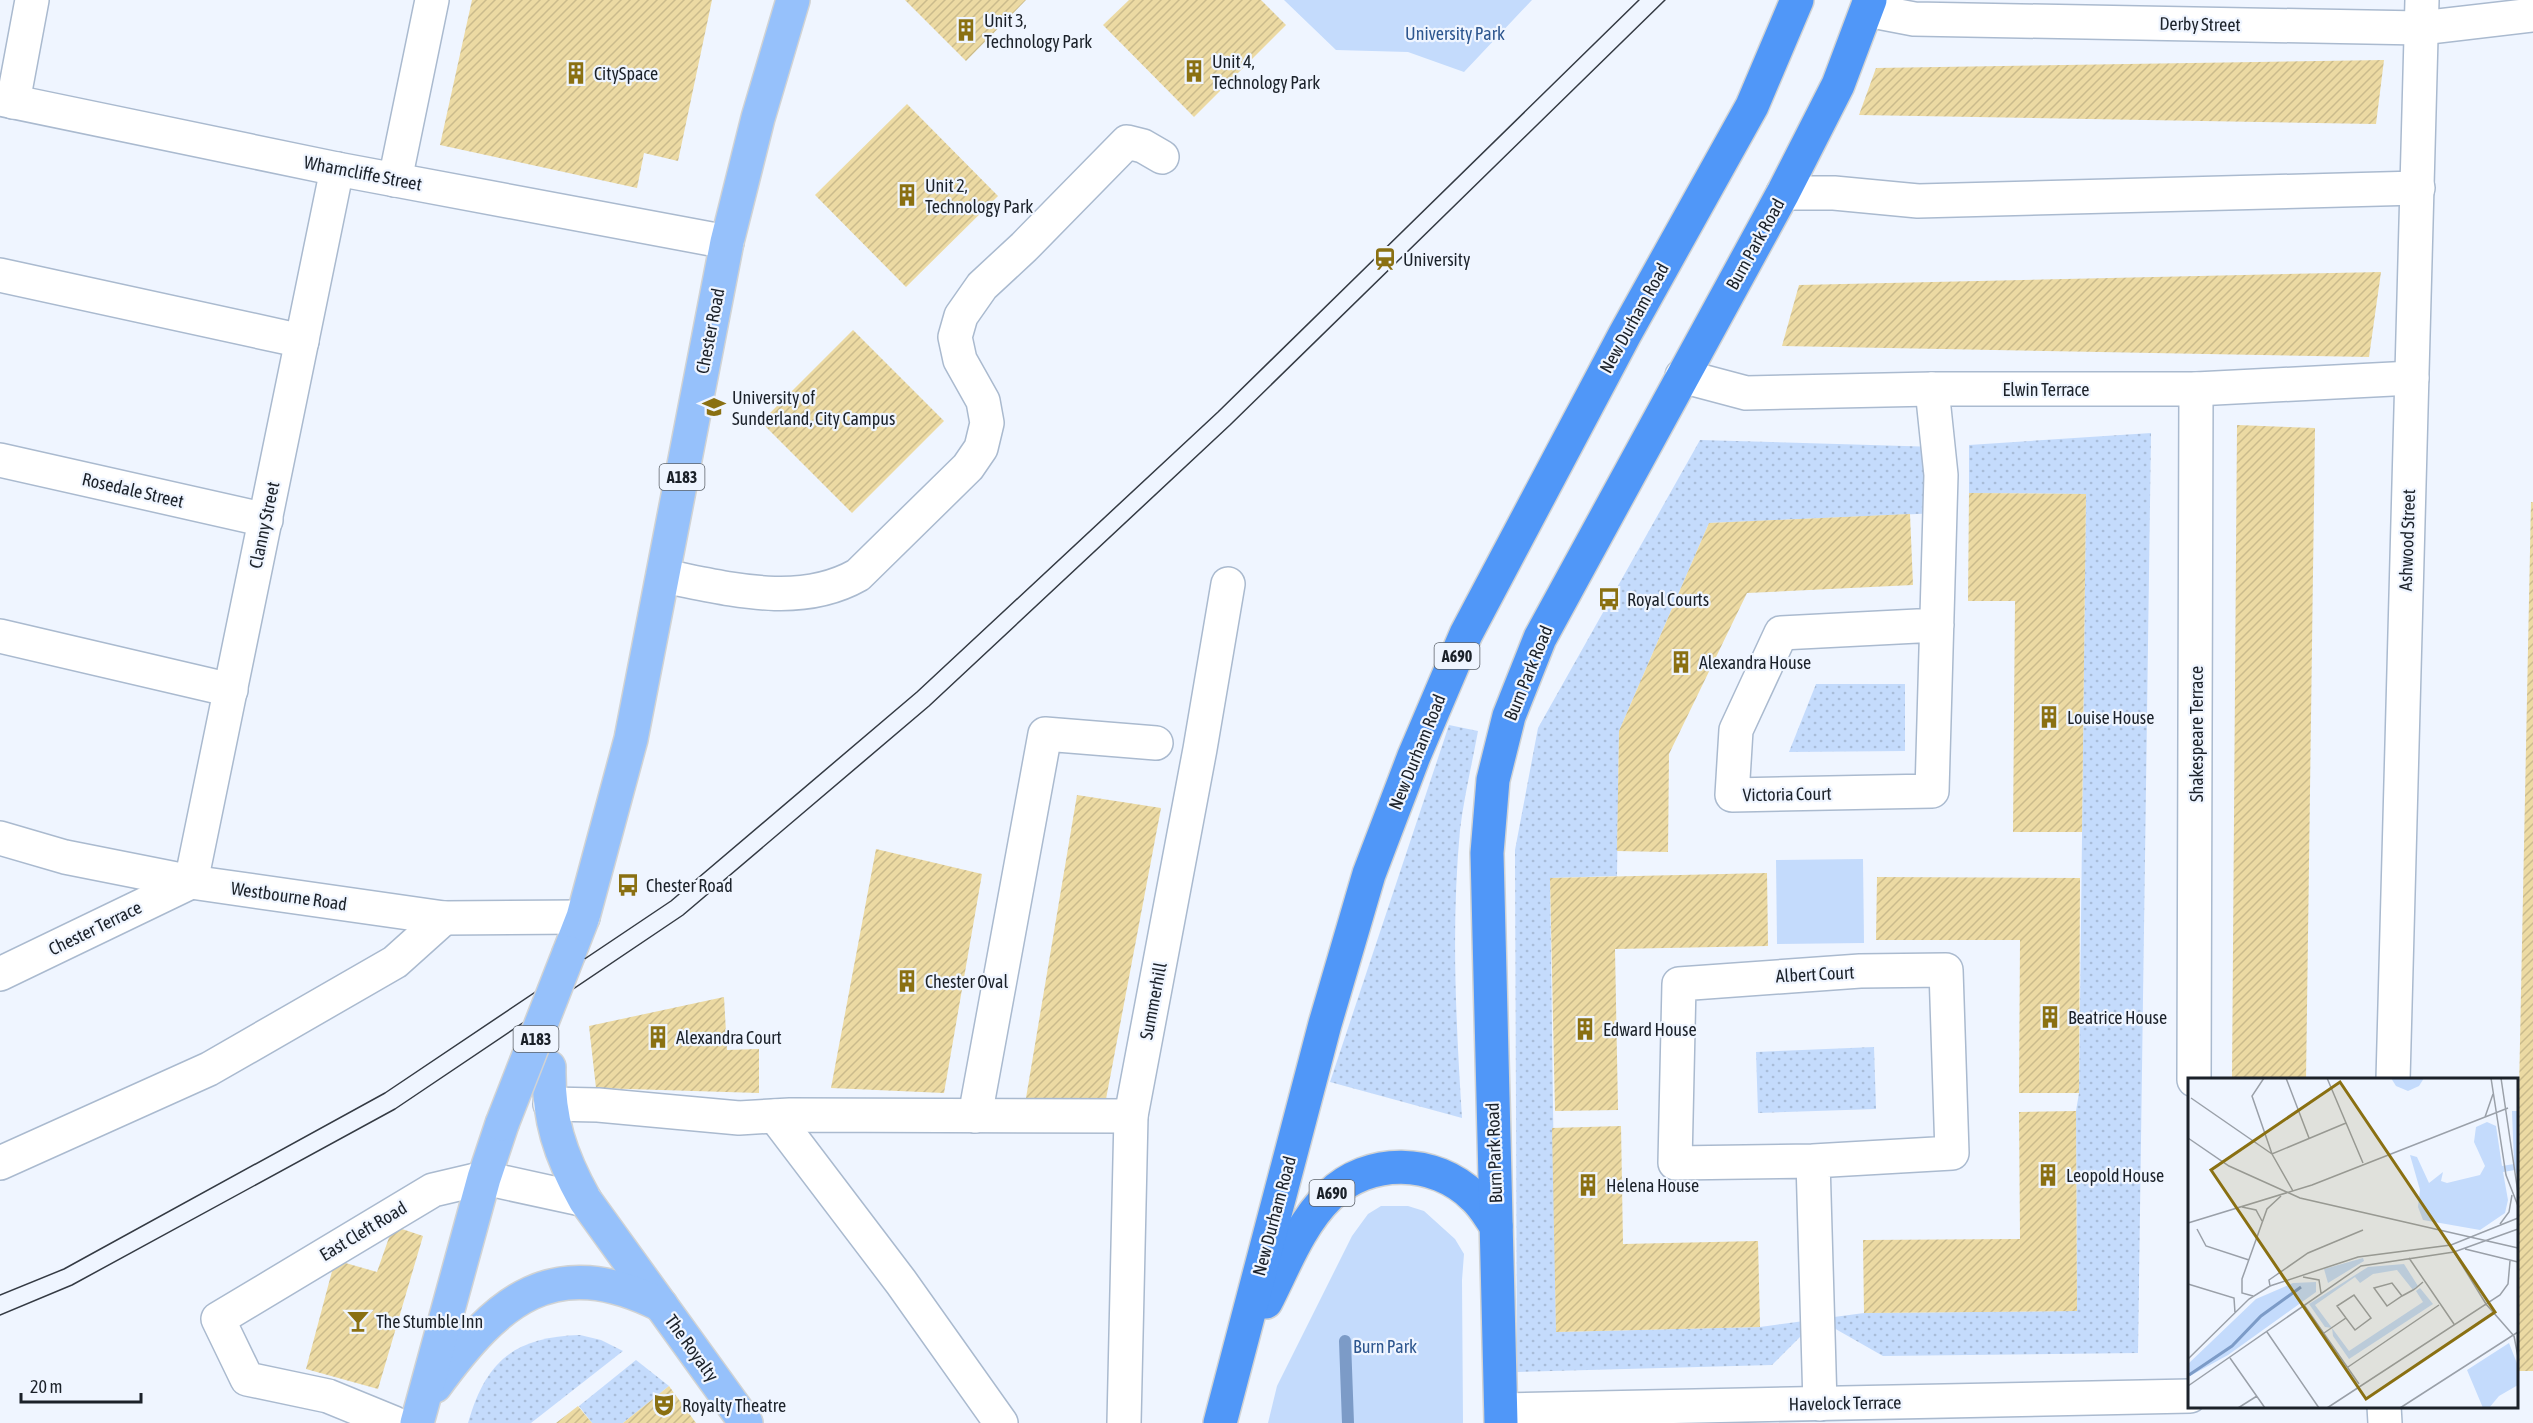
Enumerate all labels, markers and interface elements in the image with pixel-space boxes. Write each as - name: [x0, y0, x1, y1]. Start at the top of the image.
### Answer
- place label: Unit 3, Technology Park: [984, 10, 1092, 52]
- street label: Derby Street: [2159, 13, 2241, 35]
- building icon: Unit 3, Technology Park: [953, 17, 979, 43]
- park label: University Park: [1405, 23, 1505, 44]
- place label: Unit 4, Technology Park: [1212, 51, 1320, 93]
- building icon: Unit 4, Technology Park: [1181, 58, 1207, 84]
- building icon: CitySpace: [563, 60, 589, 86]
- place label: CitySpace: [594, 63, 658, 84]
- street label: Wharncliffe Street: [302, 151, 424, 195]
- place label: Unit 2, Technology Park: [925, 175, 1033, 217]
- building icon: Unit 2, Technology Park: [894, 182, 920, 208]
- street label: Burn Park Road: [1721, 195, 1789, 293]
- station icon: University: [1372, 246, 1398, 272]
- place label: University: [1403, 249, 1470, 270]
- street label: New Durham Road: [1595, 259, 1673, 377]
- street label: Chester Road: [691, 286, 729, 376]
- street label: Elwin Terrace: [2003, 379, 2089, 400]
- place label: University of Sunderland, City Campus: [732, 387, 895, 429]
- school or university icon: University of Sunderland, City Campus: [701, 394, 727, 420]
- road number: A183: [660, 464, 704, 490]
- street label: Rosedale Street: [80, 468, 186, 512]
- street label: Clanny Street: [245, 480, 283, 570]
- street label: Ashwood Street: [2395, 489, 2419, 591]
- bus stop icon: Royal Courts: [1596, 586, 1622, 612]
- place label: Royal Courts: [1627, 589, 1709, 610]
- street label: Burn Park Road: [1499, 622, 1557, 724]
- road number: A690: [1434, 643, 1480, 669]
- building icon: Alexandra House: [1668, 649, 1694, 675]
- place label: Alexandra House: [1699, 652, 1811, 673]
- street label: Shakespeare Terrace: [2186, 666, 2207, 802]
- street label: New Durham Road: [1384, 691, 1450, 813]
- building icon: Louise House: [2036, 704, 2062, 730]
- place label: Louise House: [2067, 707, 2154, 728]
- street label: Victoria Court: [1742, 783, 1832, 805]
- bus stop icon: Chester Road: [615, 872, 641, 898]
- place label: Chester Road: [646, 875, 733, 896]
- street label: Westbourne Road: [230, 877, 348, 915]
- street label: Chester Terrace: [45, 896, 145, 960]
- street label: Summerhill: [1135, 960, 1171, 1041]
- street label: Albert Court: [1775, 961, 1855, 987]
- building icon: Chester Oval: [894, 968, 920, 994]
- place label: Chester Oval: [925, 971, 1008, 992]
- building icon: Beatrice House: [2037, 1004, 2063, 1030]
- place label: Beatrice House: [2068, 1007, 2167, 1028]
- building icon: Edward House: [1572, 1016, 1598, 1042]
- place label: Edward House: [1603, 1019, 1697, 1040]
- building icon: Alexandra Court: [645, 1024, 671, 1050]
- road number: A183: [514, 1026, 558, 1052]
- place label: Alexandra Court: [676, 1027, 782, 1048]
- inset map: [2188, 1078, 2518, 1408]
- street label: Burn Park Road: [1482, 1102, 1506, 1204]
- street label: New Durham Road: [1248, 1154, 1300, 1278]
- building icon: Leopold House: [2035, 1162, 2061, 1188]
- place label: Leopold House: [2066, 1165, 2164, 1186]
- building icon: Helena House: [1575, 1172, 1601, 1198]
- place label: Helena House: [1606, 1175, 1699, 1196]
- road number: A690: [1310, 1180, 1354, 1206]
- street label: East Cleft Road: [316, 1197, 410, 1265]
- bar icon: The Stumble Inn: [345, 1308, 371, 1334]
- place label: The Stumble Inn: [376, 1311, 483, 1332]
- street label: The Royalty: [661, 1311, 723, 1385]
- park label: Burn Park: [1353, 1336, 1417, 1357]
- scale bar: [21, 1366, 141, 1404]
- text: 20 m: [30, 1376, 62, 1397]
- theatre icon: Royalty Theatre: [651, 1392, 677, 1418]
- street label: Havelock Terrace: [1788, 1392, 1902, 1414]
- place label: Royalty Theatre: [682, 1395, 786, 1416]

